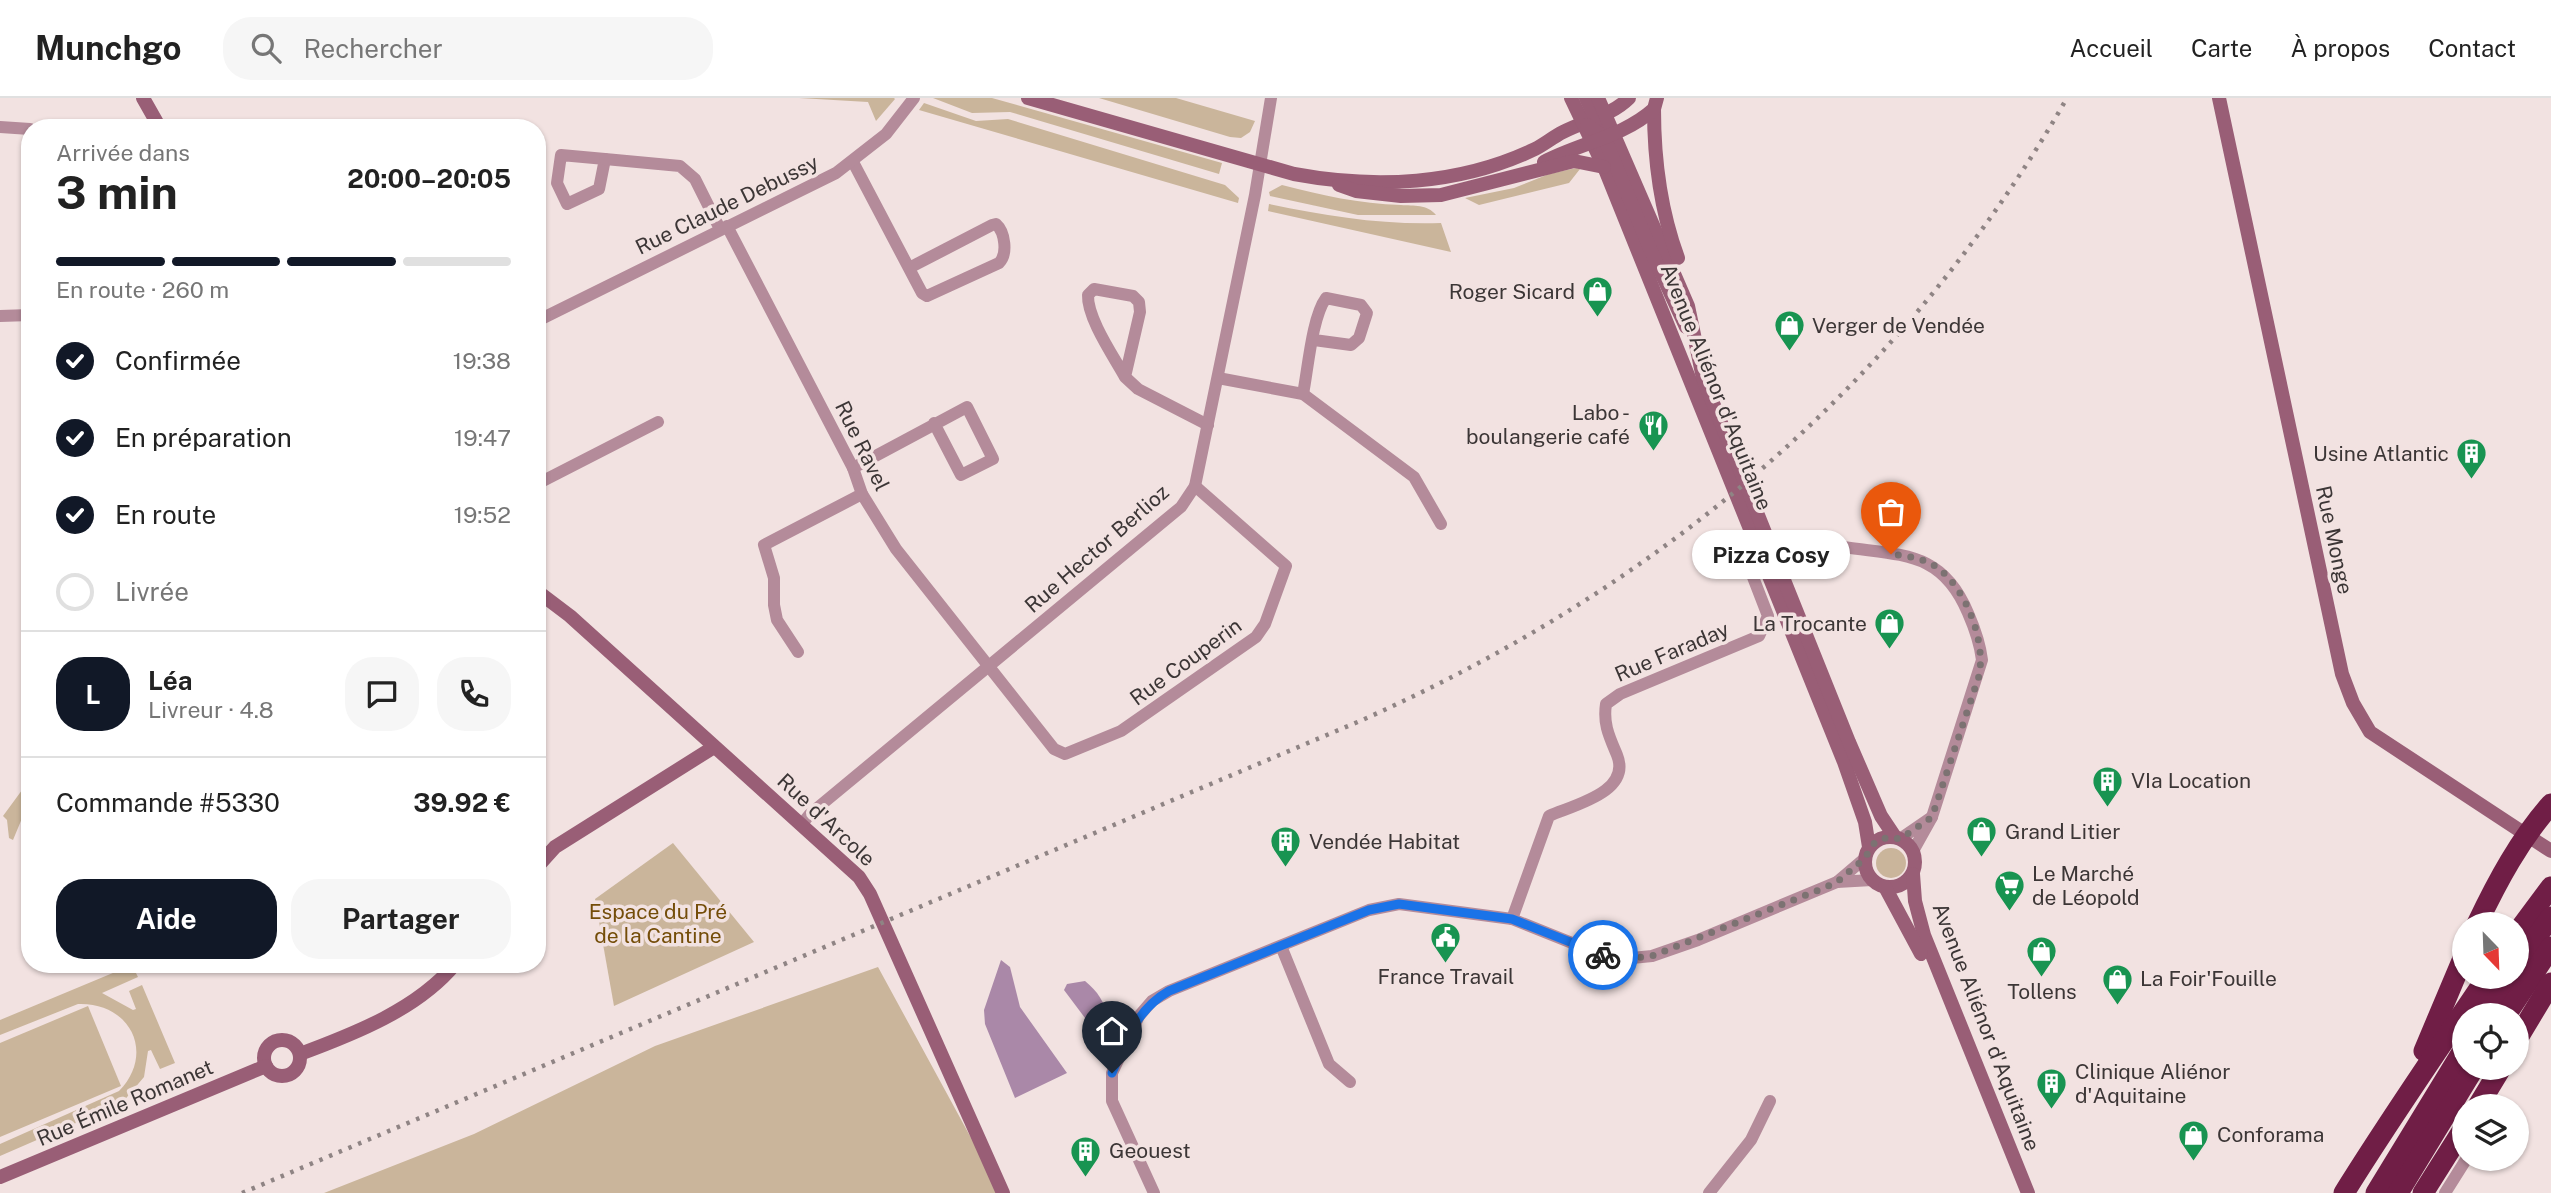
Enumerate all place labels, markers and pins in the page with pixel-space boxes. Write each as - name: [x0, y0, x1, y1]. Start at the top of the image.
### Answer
- shop icon: Roger Sicard: [1581, 275, 1615, 319]
- place label: Roger Sicard: [1449, 279, 1575, 304]
- shop icon: Verger de Vendée: [1772, 309, 1806, 353]
- place label: Verger de Vendée: [1812, 313, 1985, 338]
- place label: Labo - boulangerie café: [1466, 400, 1630, 449]
- restaurant icon: Labo - boulangerie café: [1636, 408, 1670, 452]
- building icon: Usine Atlantic: [2455, 437, 2489, 481]
- place label: Usine Atlantic: [2313, 441, 2449, 466]
- pin: [1861, 482, 1921, 554]
- callout: Pizza Cosy: [1692, 530, 1849, 578]
- shop icon: La Trocante: [1873, 607, 1907, 651]
- place label: La Trocante: [1752, 611, 1867, 636]
- building icon: VIa Location: [2091, 764, 2125, 808]
- place label: VIa Location: [2131, 768, 2251, 793]
- shop icon: Grand Litier: [1965, 815, 1999, 859]
- place label: Grand Litier: [2005, 819, 2120, 844]
- building icon: Vendée Habitat: [1269, 825, 1303, 869]
- place label: Vendée Habitat: [1309, 829, 1460, 854]
- place label: Le Marché de Léopold: [2032, 861, 2140, 910]
- supermarket icon: Le Marché de Léopold: [1992, 869, 2026, 913]
- public building icon: France Travail: [1429, 920, 1463, 964]
- shop icon: Tollens: [2025, 935, 2059, 979]
- shop icon: La Foir'Fouille: [2100, 962, 2134, 1006]
- place label: France Travail: [1378, 964, 1514, 989]
- place label: La Foir'Fouille: [2140, 966, 2277, 991]
- place label: Tollens: [2007, 979, 2077, 1004]
- pin: [1082, 1001, 1142, 1073]
- place label: Clinique Aliénor d'Aquitaine: [2075, 1059, 2230, 1108]
- building icon: Clinique Aliénor d'Aquitaine: [2035, 1067, 2069, 1111]
- shop icon: Conforama: [2177, 1118, 2211, 1162]
- place label: Conforama: [2217, 1122, 2324, 1147]
- building icon: Geouest: [1069, 1134, 1103, 1178]
- place label: Geouest: [1109, 1138, 1191, 1163]

